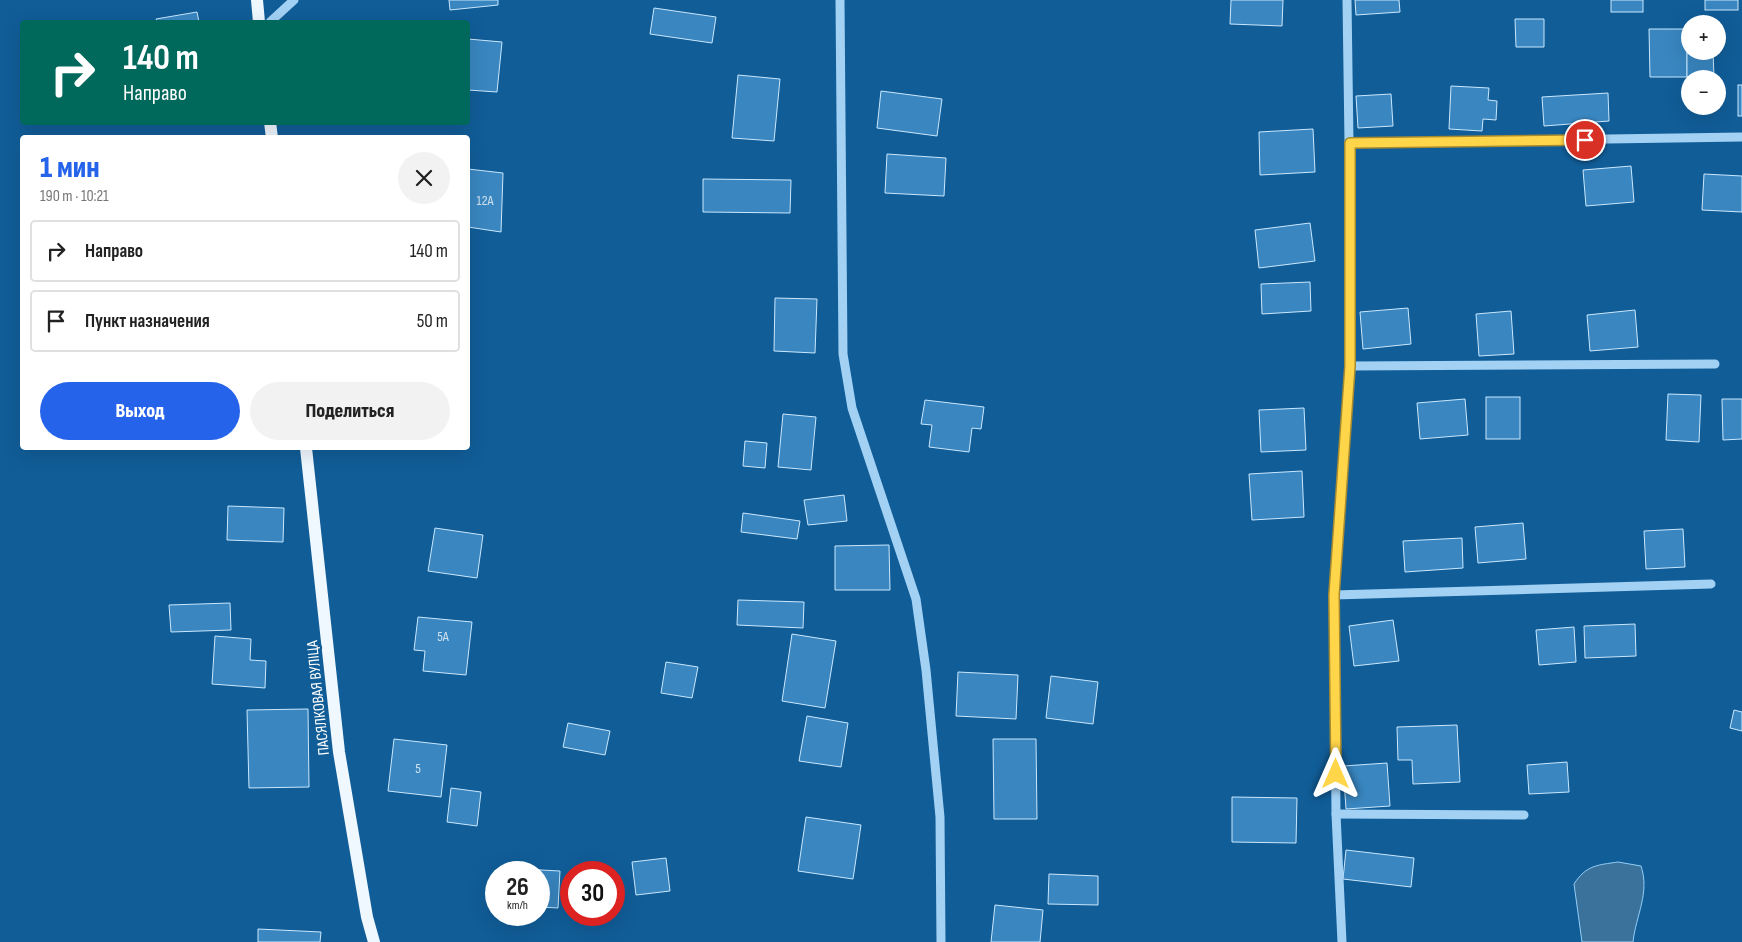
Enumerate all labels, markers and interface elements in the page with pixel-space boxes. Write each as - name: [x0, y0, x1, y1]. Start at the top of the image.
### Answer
- map controls: [1681, 15, 1726, 115]
- button: +: [1681, 15, 1726, 60]
- text: 140 m: [123, 37, 199, 80]
- icon: right: [40, 40, 105, 105]
- button: −: [1681, 70, 1726, 115]
- text: Направо: [123, 80, 187, 107]
- pin: [1564, 119, 1606, 161]
- icon: arrive: [1571, 126, 1599, 154]
- text: 1 мин: [40, 150, 100, 186]
- button: close: [398, 152, 450, 204]
- text: 190 m · 10:21: [40, 187, 109, 206]
- house number: 12А: [477, 192, 494, 209]
- icon: right: [42, 237, 70, 265]
- text: Направо: [85, 240, 143, 263]
- text: 140 m: [410, 240, 448, 263]
- icon: arrive: [42, 307, 70, 335]
- text: Пункт назначения: [85, 310, 210, 333]
- text: 50 m: [417, 310, 448, 333]
- button: Выход: [40, 382, 240, 440]
- button: Поделиться: [250, 382, 450, 440]
- house number: 5А: [437, 628, 450, 645]
- street label: ПАСЯЛКОВАЯ ВУЛІЦА: [303, 639, 334, 756]
- position arrow: [1309, 747, 1361, 799]
- house number: 5: [415, 760, 421, 777]
- speed limit sign: 30: [560, 861, 625, 926]
- text: 26: [506, 872, 529, 903]
- text: km/h: [507, 898, 528, 913]

